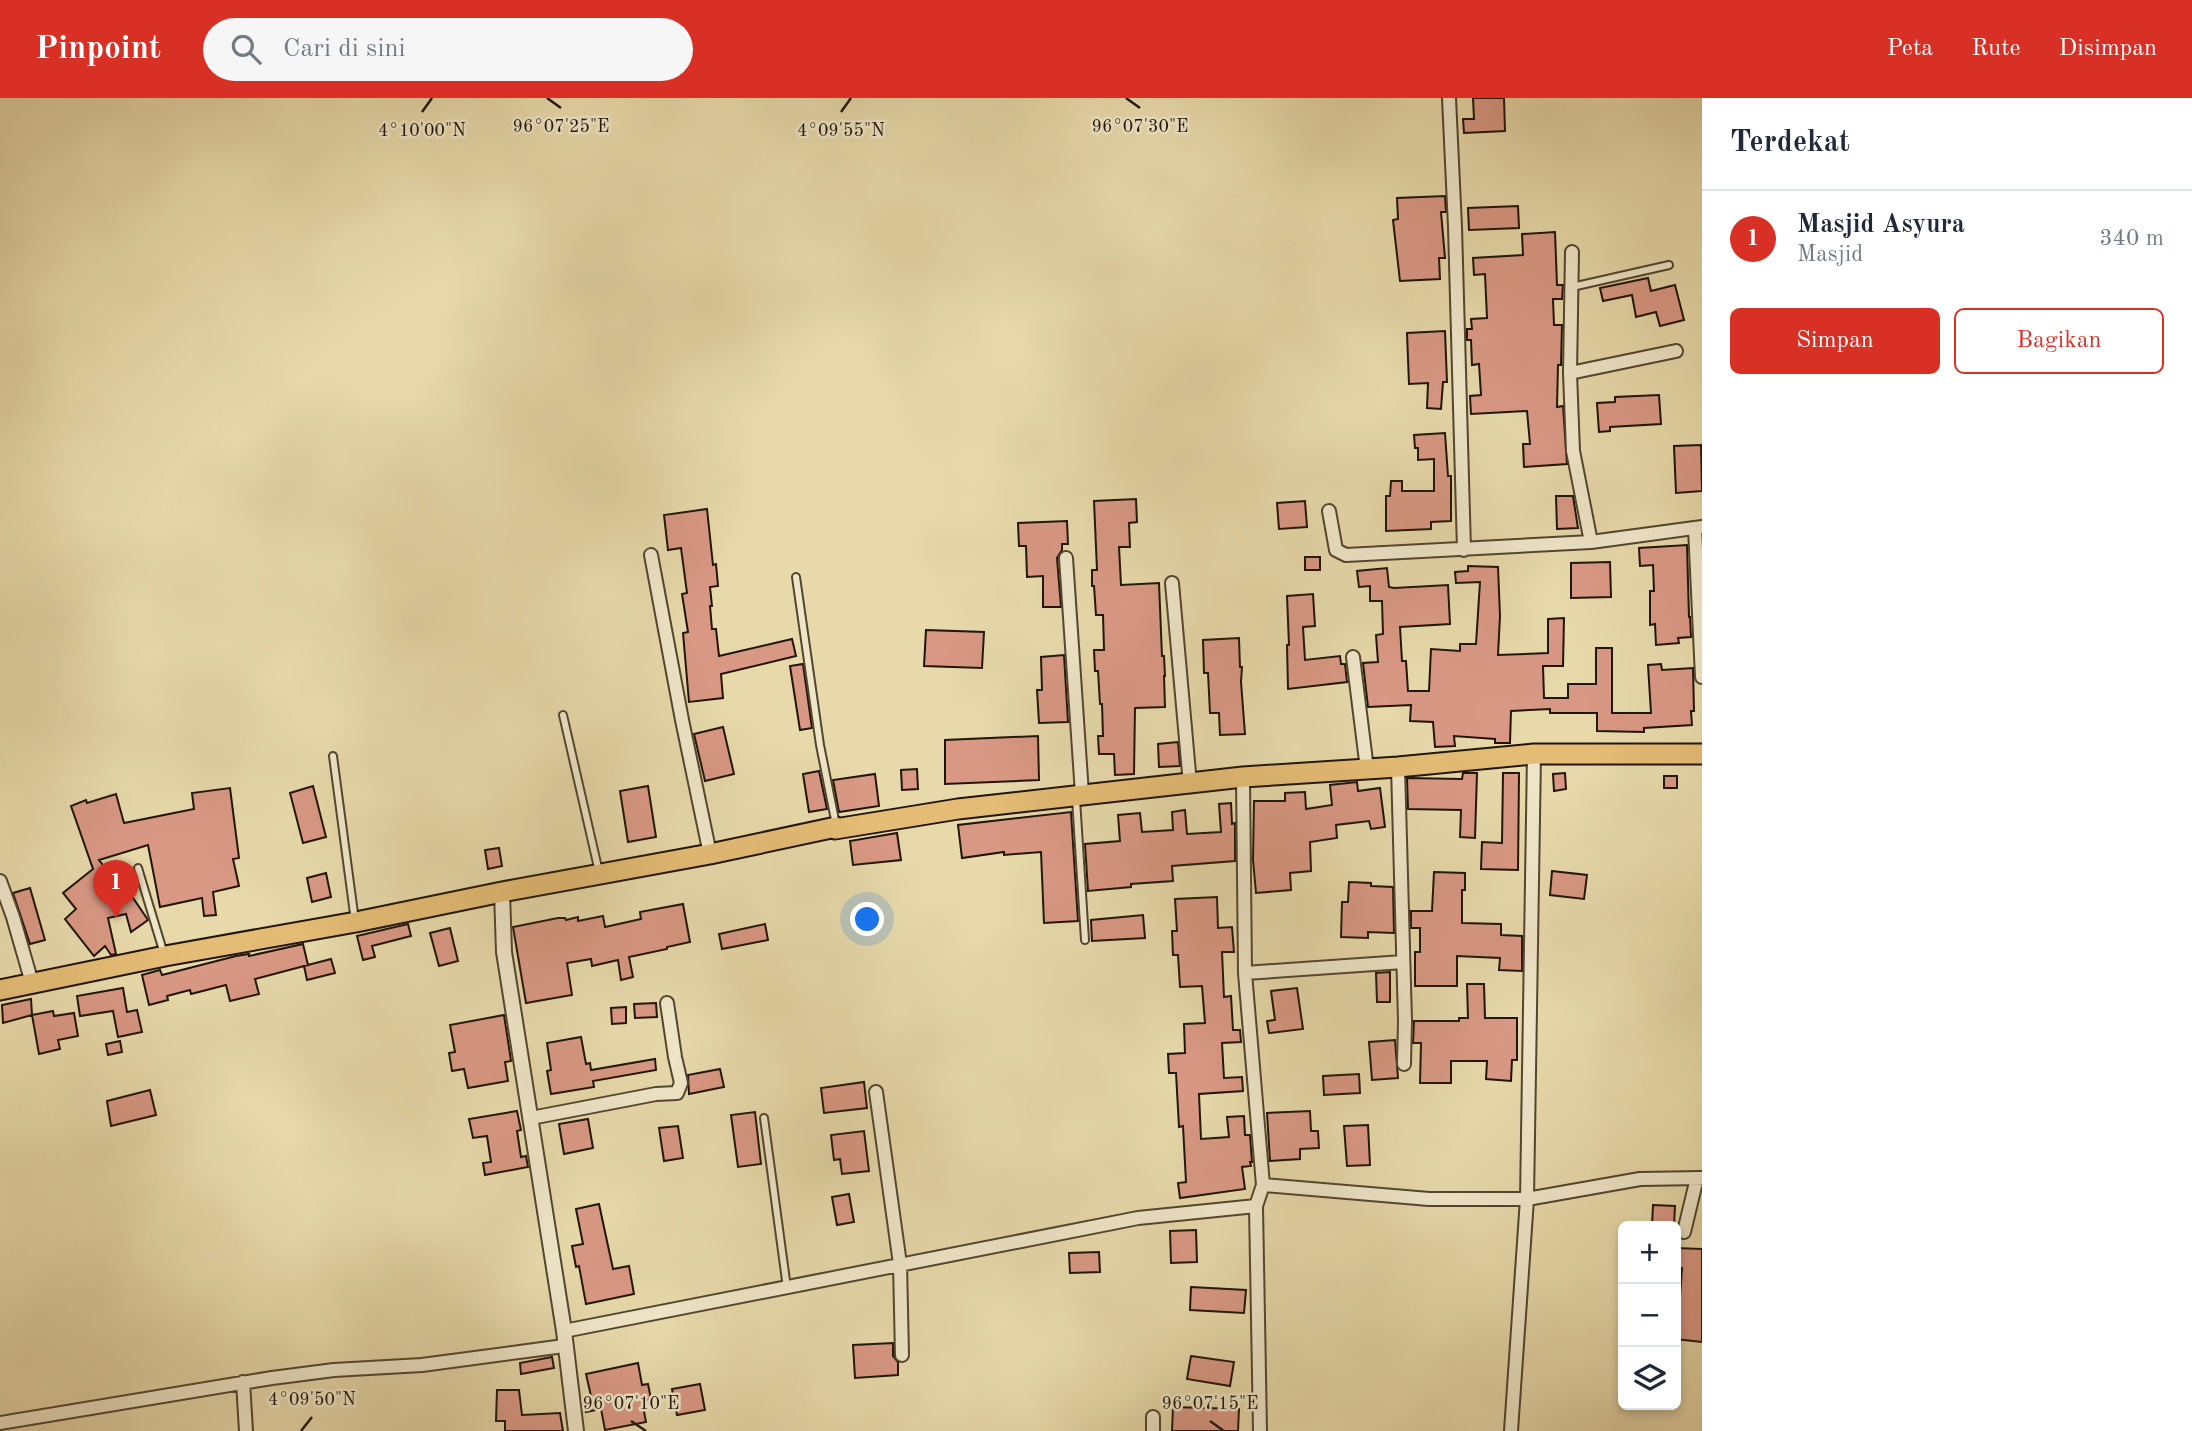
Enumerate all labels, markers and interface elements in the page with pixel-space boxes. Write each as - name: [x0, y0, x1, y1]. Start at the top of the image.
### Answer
- search box: [203, 18, 693, 81]
- icon: search: [227, 30, 265, 68]
- text: Pinpoint: [35, 33, 161, 66]
- text: Cari di sini: [283, 36, 405, 62]
- text: Peta: [1887, 37, 1933, 61]
- text: Rute: [1971, 37, 2021, 61]
- text: Disimpan: [2059, 37, 2157, 61]
- text: 96°07'25"E: [513, 118, 609, 136]
- text: 96°07'30"E: [1092, 118, 1188, 136]
- text: 4°10'00"N: [378, 122, 466, 140]
- text: 4°09'55"N: [797, 122, 885, 140]
- text: Terdekat: [1730, 128, 1850, 158]
- text: Masjid Asyura: [1797, 212, 1965, 238]
- text: 1: [1746, 227, 1760, 250]
- text: 340 m: [2099, 227, 2164, 250]
- text: Masjid: [1797, 243, 1863, 266]
- button: Simpan: [1730, 308, 1940, 374]
- button: Bagikan: [1954, 308, 2164, 374]
- pin: 1: [93, 860, 139, 918]
- your location: [850, 902, 884, 936]
- map controls: [1618, 1221, 1681, 1410]
- button: +: [1618, 1221, 1681, 1284]
- button: −: [1618, 1284, 1681, 1347]
- button: layers: [1618, 1347, 1681, 1410]
- text: 4°09'50"N: [268, 1391, 356, 1409]
- text: 96°07'10"E: [583, 1395, 679, 1413]
- text: 96°07'15"E: [1162, 1395, 1258, 1413]

